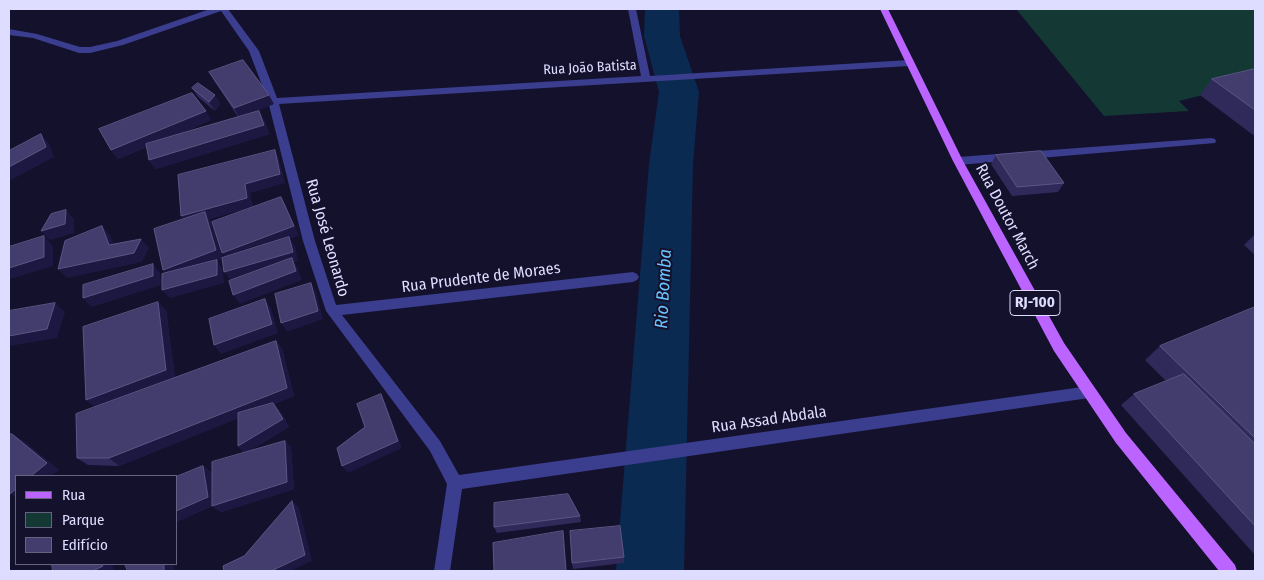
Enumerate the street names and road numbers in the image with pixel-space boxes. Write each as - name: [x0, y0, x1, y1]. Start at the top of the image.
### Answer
- street label: Rua João Batista: [543, 57, 637, 79]
- street label: Rua Doutor March: [971, 161, 1043, 273]
- street label: Rua José Leonardo: [301, 177, 353, 299]
- street label: Rua Prudente de Moraes: [400, 259, 562, 297]
- road number: RJ-100: [1010, 290, 1060, 316]
- street label: Rua Assad Abdala: [710, 402, 828, 438]

